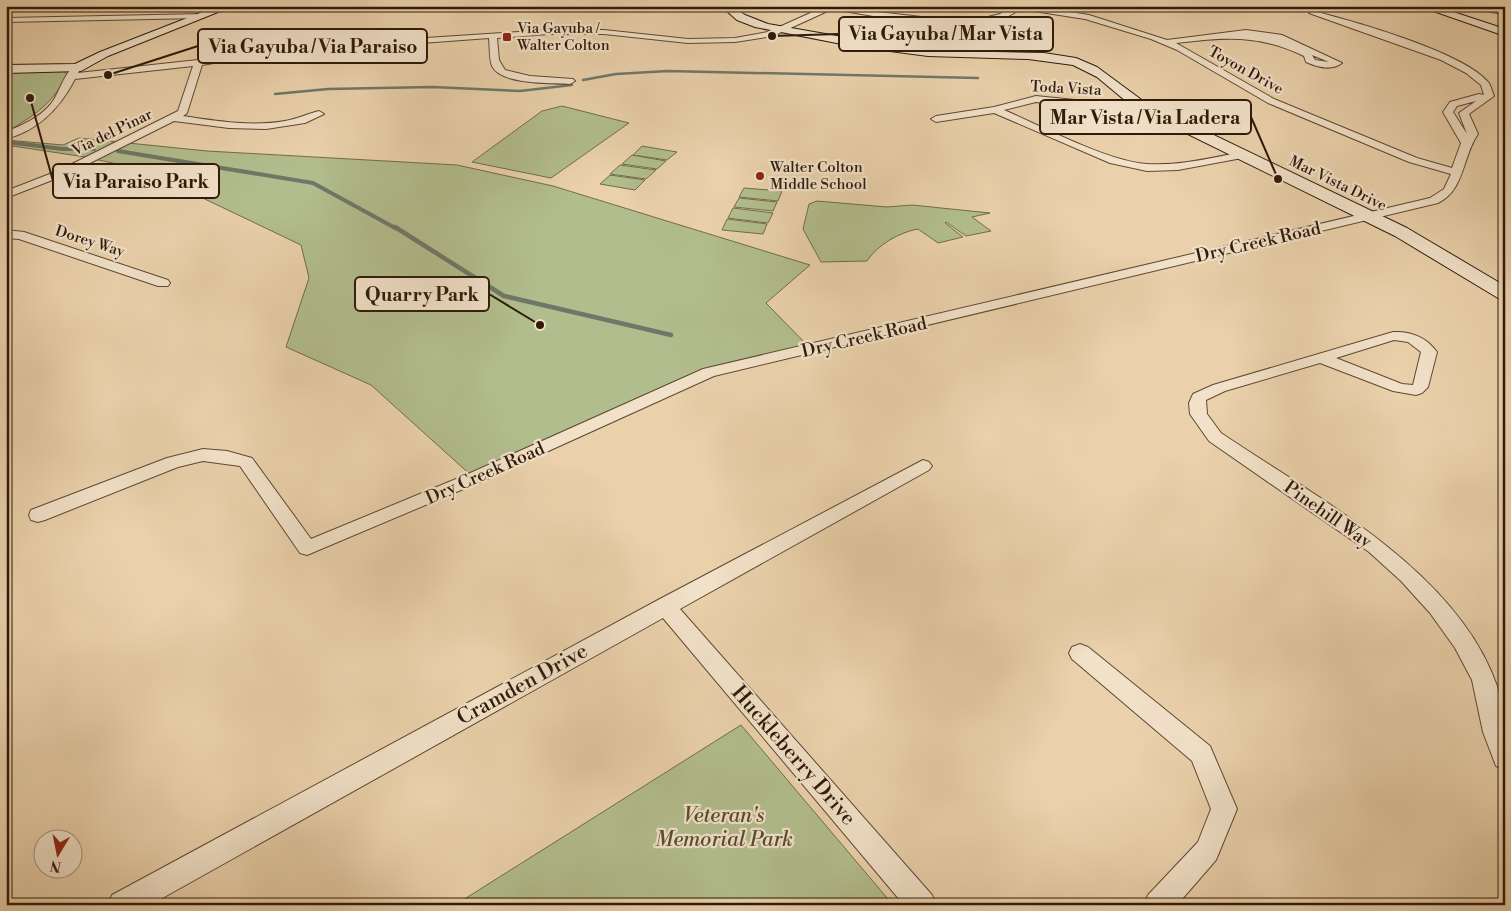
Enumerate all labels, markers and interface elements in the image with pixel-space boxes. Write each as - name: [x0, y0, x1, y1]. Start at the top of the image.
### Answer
- callout: Via Gayuba / Mar Vista: [839, 17, 1053, 51]
- place label: Via Gayuba / Walter Colton: [516, 19, 610, 55]
- text: Via Gayuba / Mar Vista: [848, 22, 1044, 46]
- callout: Via Gayuba / Via Paraiso: [198, 29, 427, 63]
- marker: Via Gayuba / Walter Colton: [501, 31, 513, 43]
- text: Via Gayuba / Via Paraiso: [207, 35, 418, 59]
- street label: Toyon Drive: [1205, 42, 1287, 99]
- street label: Toda Vista: [1030, 77, 1103, 100]
- callout: Mar Vista / Via Ladera: [1040, 100, 1251, 134]
- street label: Via del Pinar: [68, 105, 156, 161]
- text: Mar Vista / Via Ladera: [1050, 106, 1241, 130]
- street label: Mar Vista Drive: [1286, 152, 1390, 215]
- place label: Walter Colton Middle School: [769, 158, 867, 194]
- callout: Via Paraiso Park: [53, 164, 219, 198]
- text: Via Paraiso Park: [62, 170, 209, 194]
- marker: Walter Colton Middle School: [754, 170, 766, 182]
- street label: Dry Creek Road: [1193, 217, 1324, 268]
- street label: Dorey Way: [53, 221, 128, 262]
- callout: Quarry Park: [355, 277, 489, 311]
- text: Quarry Park: [365, 283, 479, 307]
- street label: Dry Creek Road: [799, 312, 930, 363]
- street label: Dry Creek Road: [422, 437, 549, 510]
- street label: Pinehill Way: [1279, 476, 1376, 553]
- street label: Cramden Drive: [453, 638, 592, 731]
- street label: Huckleberry Drive: [725, 680, 861, 831]
- park label: Veteran's Memorial Park: [655, 803, 793, 853]
- north arrow: [32, 828, 82, 878]
- text: N: [49, 856, 63, 876]

